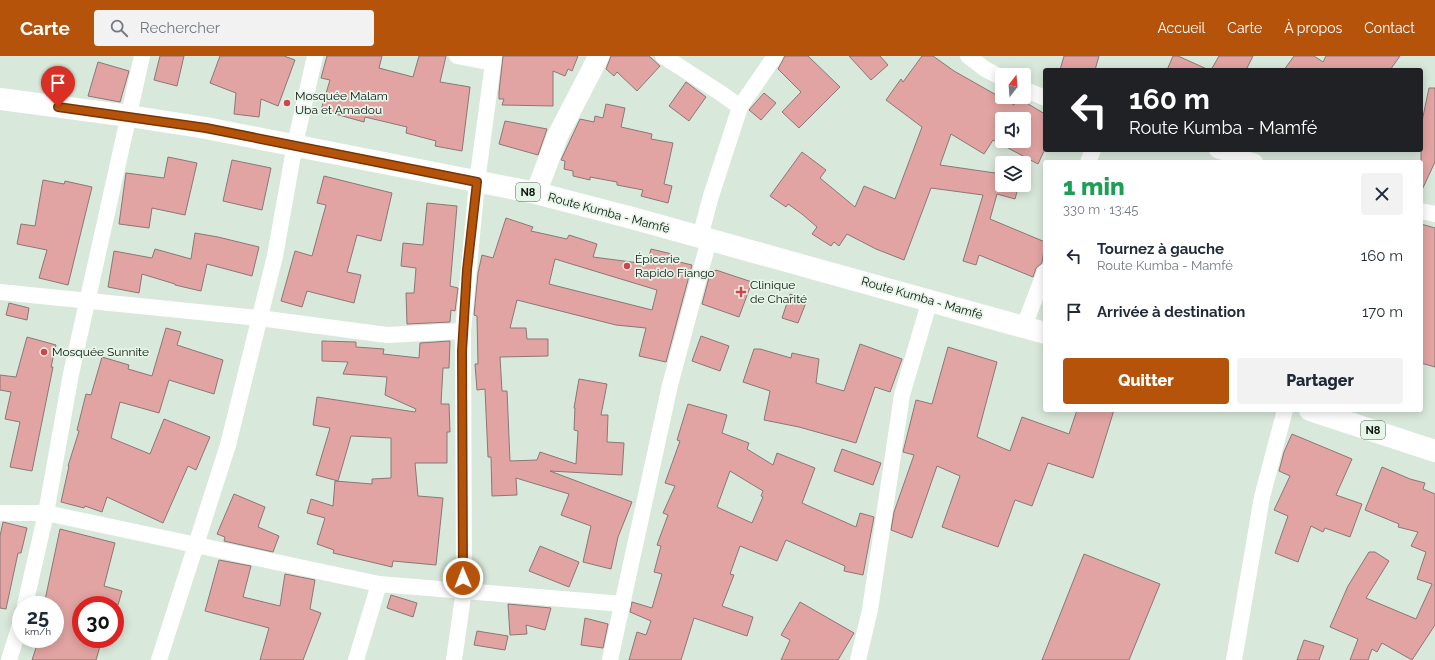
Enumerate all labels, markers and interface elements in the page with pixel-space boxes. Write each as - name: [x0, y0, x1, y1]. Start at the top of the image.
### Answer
- search box: [94, 10, 374, 46]
- text: Carte: [20, 17, 70, 39]
- icon: search: [108, 17, 130, 39]
- text: Rechercher: [140, 19, 220, 37]
- text: Accueil: [1157, 20, 1205, 36]
- text: Carte: [1227, 20, 1262, 36]
- text: À propos: [1284, 20, 1342, 36]
- text: Contact: [1364, 20, 1415, 36]
- pin: [41, 66, 75, 107]
- north arrow: [995, 68, 1031, 104]
- map controls: [995, 68, 1031, 192]
- icon: arrive: [47, 72, 69, 94]
- text: 160 m: [1129, 83, 1210, 116]
- icon: left: [1063, 84, 1115, 136]
- place label: Mosquée Malam Uba et Amadou: [295, 89, 388, 117]
- marker: Mosquée Malam Uba et Amadou: [282, 98, 292, 108]
- button: sound: [995, 112, 1031, 148]
- text: Route Kumba - Mamfé: [1129, 117, 1317, 138]
- button: layers: [995, 156, 1031, 192]
- text: 1 min: [1063, 172, 1125, 201]
- button: close: [1361, 173, 1403, 215]
- road number: N8: [516, 183, 540, 201]
- street label: Route Kumba - Mamfé: [547, 190, 671, 236]
- text: 330 m · 13:45: [1063, 202, 1138, 217]
- text: Tournez à gauche: [1097, 240, 1224, 258]
- icon: left: [1063, 245, 1085, 267]
- text: 160 m: [1361, 247, 1403, 265]
- place label: Épicerie Rapido Fiango: [635, 252, 715, 280]
- text: Route Kumba - Mamfé: [1097, 258, 1233, 273]
- marker: Épicerie Rapido Fiango: [622, 261, 632, 271]
- street label: Route Kumba - Mamfé: [860, 274, 984, 322]
- place label: Clinique de Charité: [750, 278, 807, 306]
- marker: Clinique de Charité: [735, 286, 747, 298]
- icon: arrive: [1063, 301, 1085, 323]
- text: Arrivée à destination: [1097, 303, 1245, 321]
- text: 170 m: [1362, 303, 1403, 321]
- place label: Mosquée Sunnite: [52, 345, 149, 359]
- marker: Mosquée Sunnite: [39, 347, 49, 357]
- button: Quitter: [1063, 358, 1229, 404]
- button: Partager: [1237, 358, 1403, 404]
- road number: N8: [1361, 421, 1385, 439]
- position arrow: [442, 557, 484, 599]
- speed limit sign: 30: [72, 596, 124, 648]
- text: 25: [27, 605, 49, 629]
- text: km/h: [25, 626, 51, 637]

